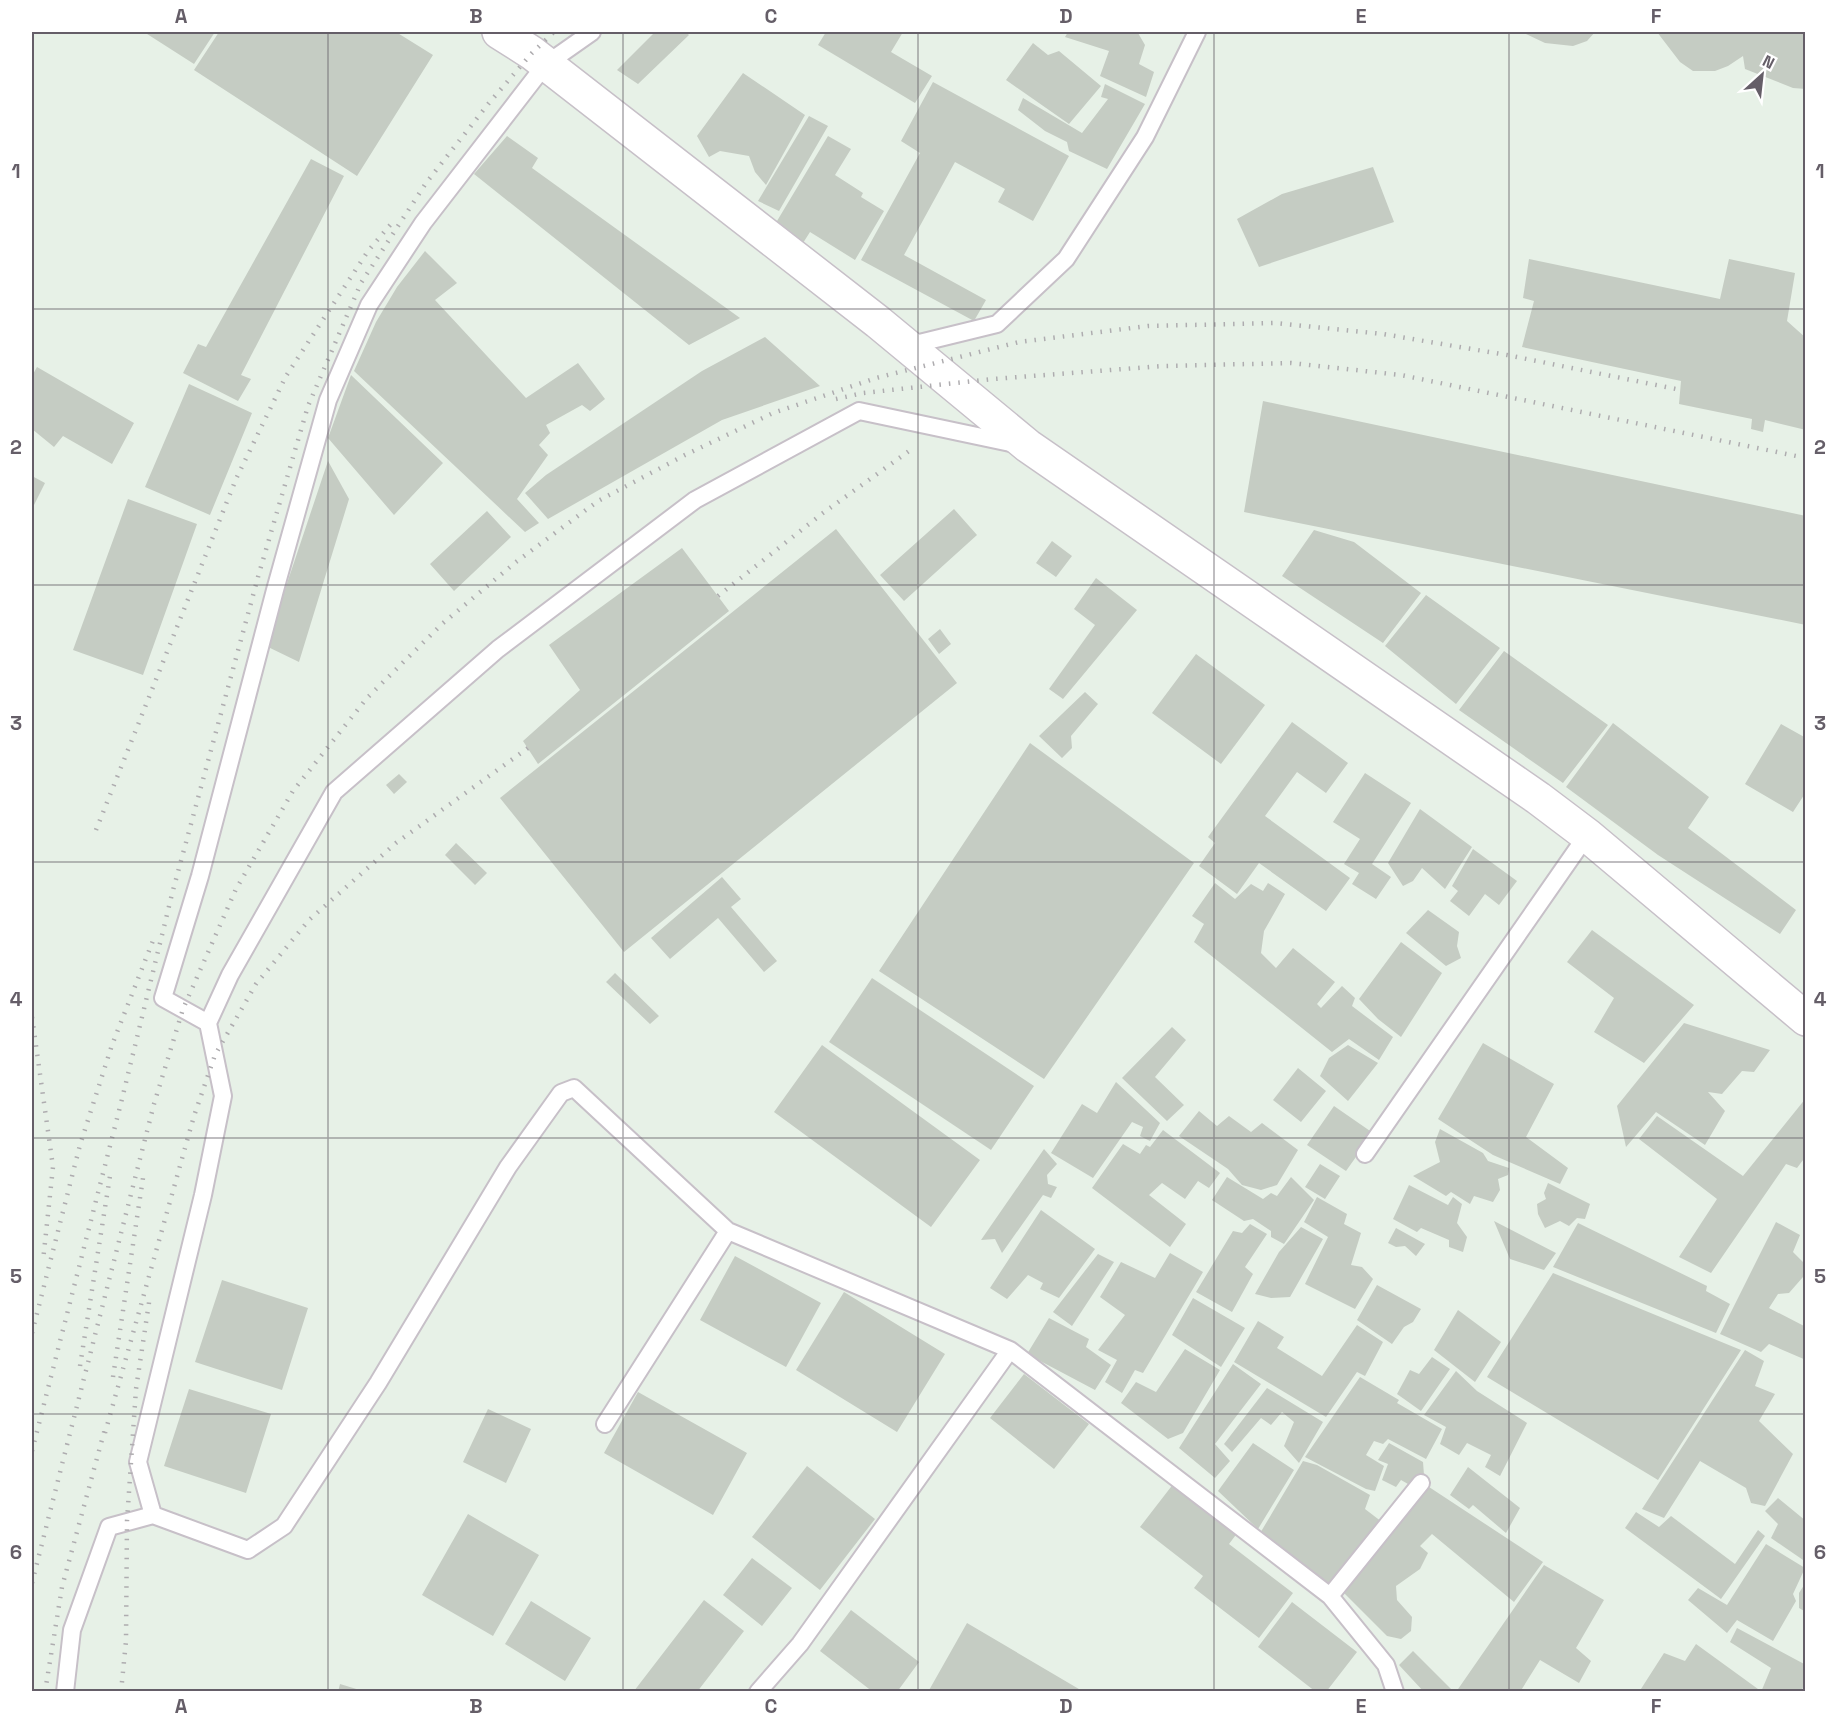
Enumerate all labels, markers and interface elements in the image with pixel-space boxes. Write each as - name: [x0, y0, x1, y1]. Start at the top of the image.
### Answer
- text: A: [175, 3, 188, 29]
- text: B: [469, 3, 483, 29]
- text: C: [765, 3, 778, 29]
- text: D: [1059, 3, 1073, 29]
- text: E: [1355, 3, 1367, 29]
- text: F: [1651, 3, 1662, 29]
- north arrow: [1732, 45, 1792, 105]
- text: N: [1759, 50, 1778, 74]
- text: 1: [11, 158, 21, 184]
- text: 1: [1815, 158, 1825, 184]
- text: 2: [10, 434, 22, 460]
- text: 2: [1814, 434, 1826, 460]
- text: 3: [10, 710, 22, 736]
- text: 3: [1814, 710, 1826, 736]
- text: 4: [10, 986, 23, 1012]
- text: 4: [1814, 986, 1827, 1012]
- text: 5: [10, 1263, 22, 1289]
- text: 5: [1814, 1263, 1826, 1289]
- text: 6: [10, 1539, 22, 1565]
- text: 6: [1814, 1539, 1826, 1565]
- text: A: [175, 1693, 188, 1719]
- text: B: [469, 1693, 483, 1719]
- text: C: [765, 1693, 778, 1719]
- text: D: [1059, 1693, 1073, 1719]
- text: E: [1355, 1693, 1367, 1719]
- text: F: [1651, 1693, 1662, 1719]

